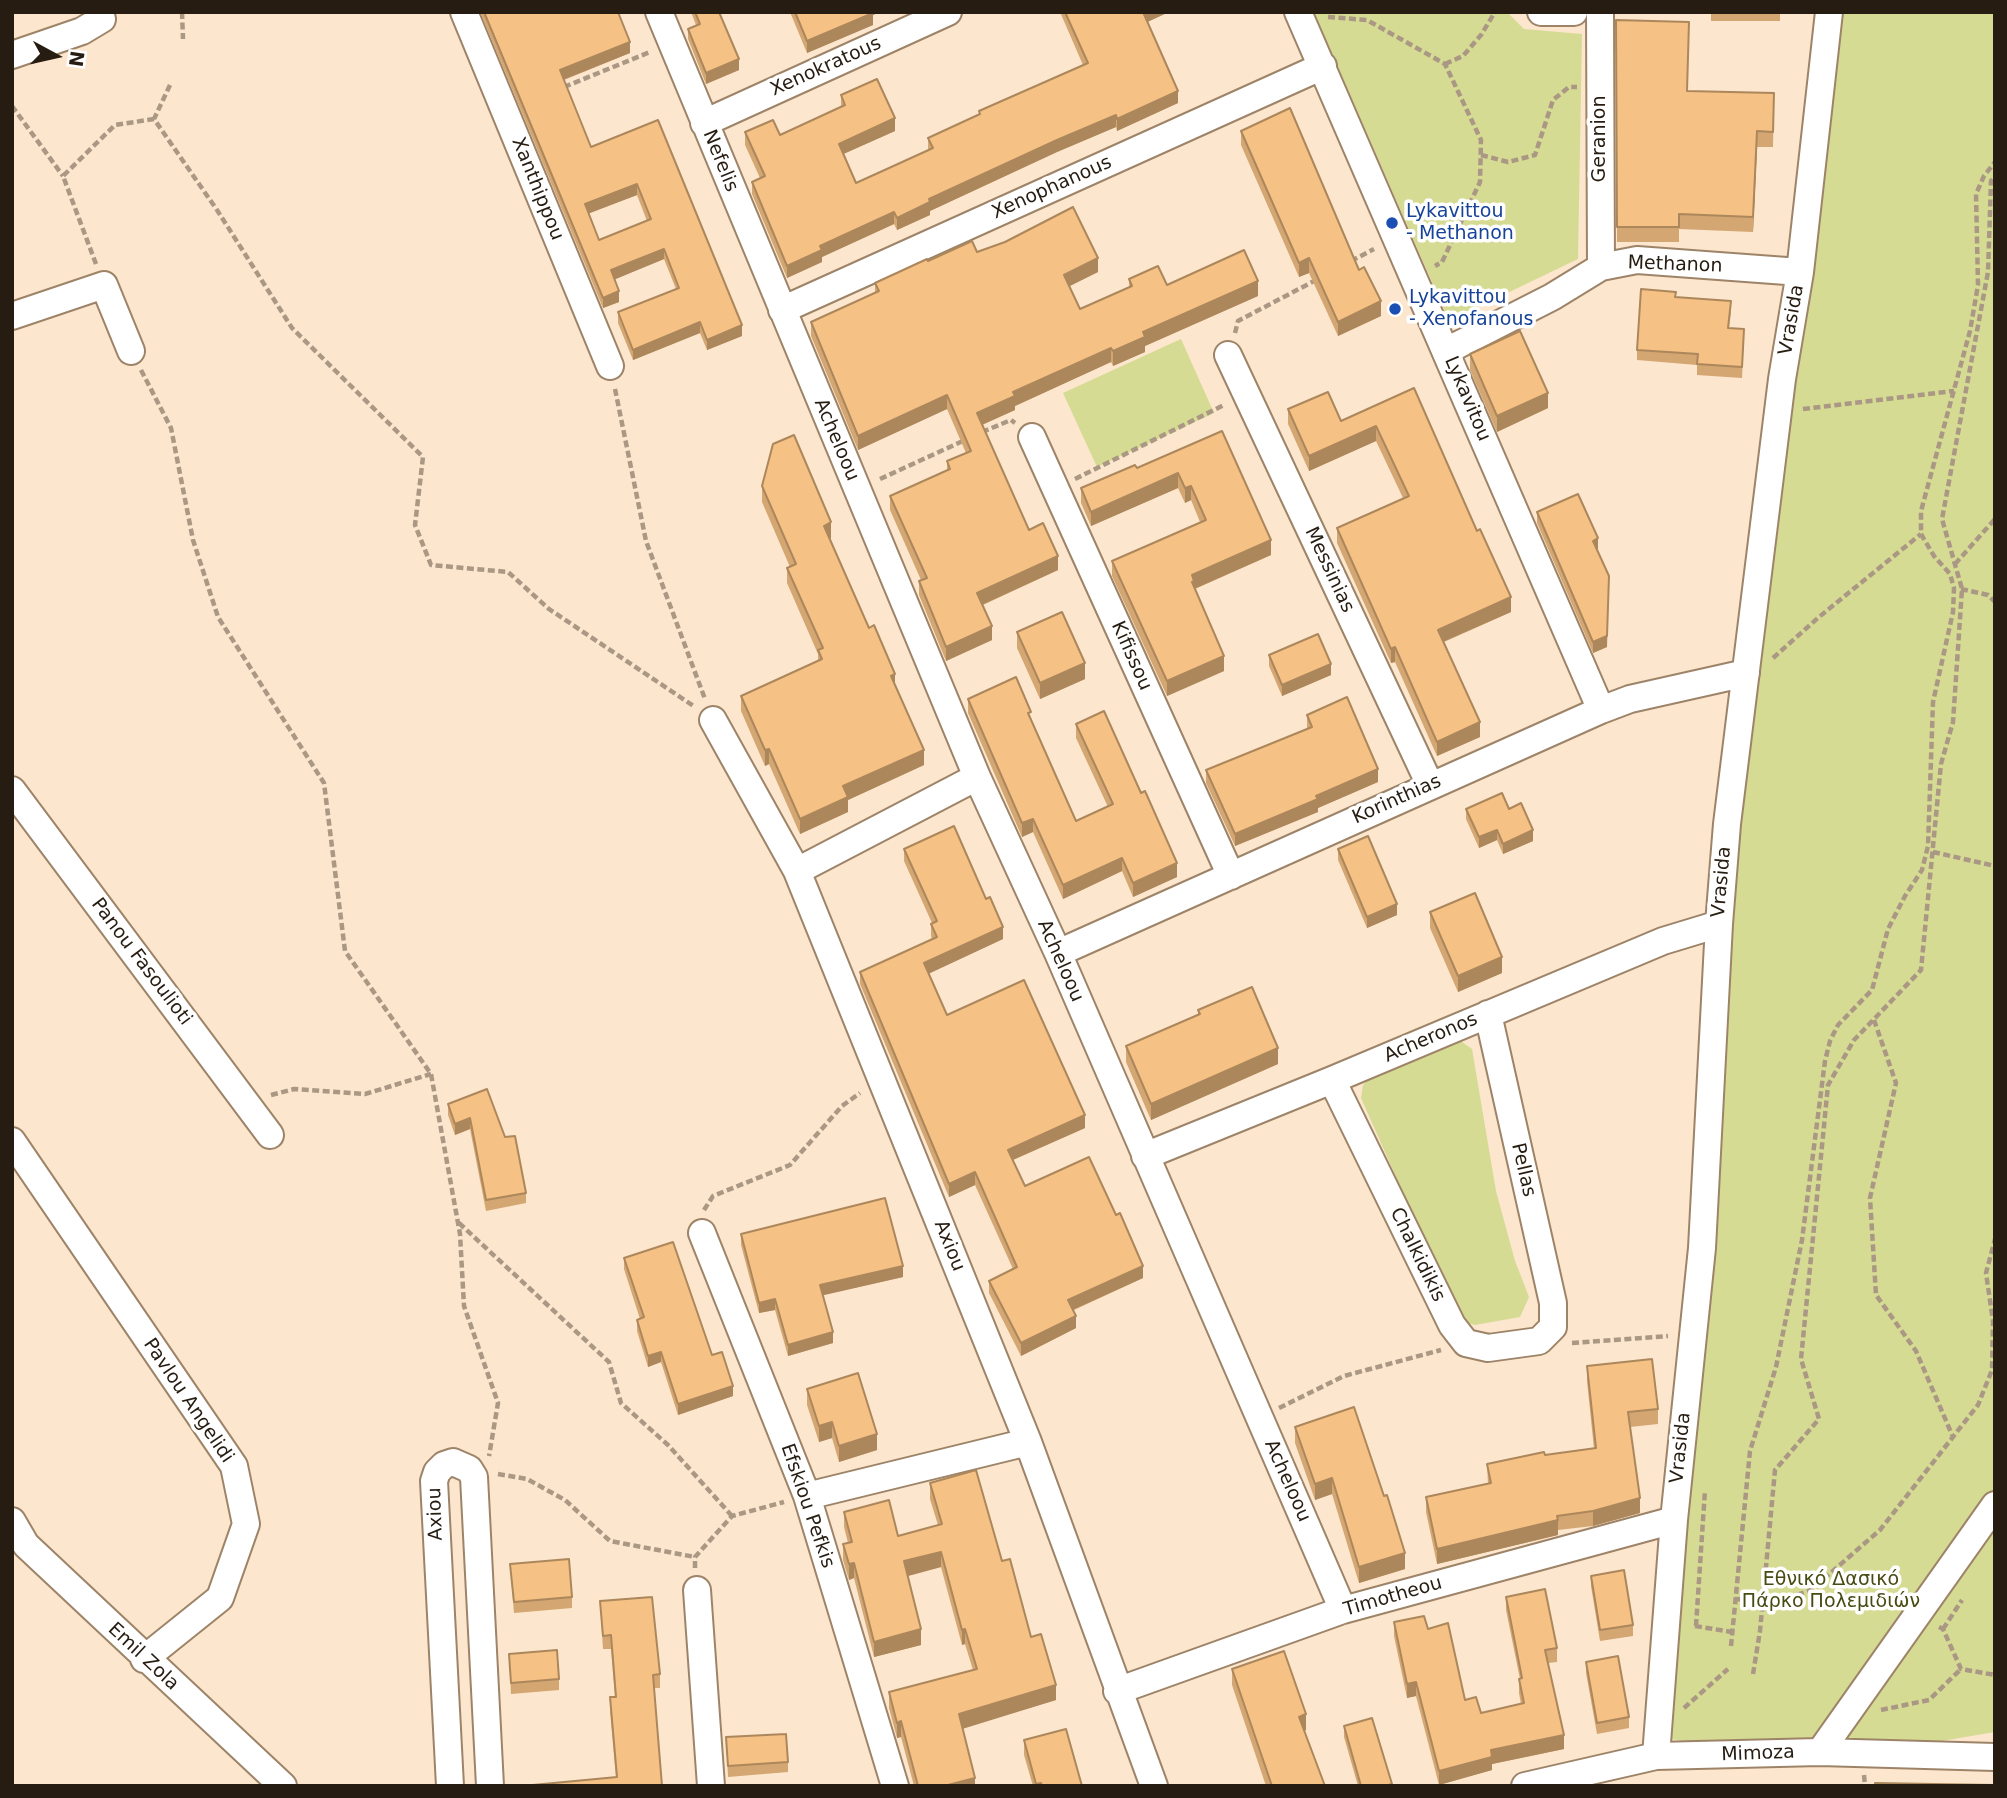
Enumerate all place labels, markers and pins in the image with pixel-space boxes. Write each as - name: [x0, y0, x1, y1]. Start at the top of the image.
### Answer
- place label: Lykavittou - Methanon: [1406, 201, 1514, 245]
- marker: Lykavittou - Methanon: [1384, 215, 1400, 231]
- place label: Lykavittou - Xenofanous: [1409, 287, 1533, 331]
- marker: Lykavittou - Xenofanous: [1387, 301, 1403, 317]

